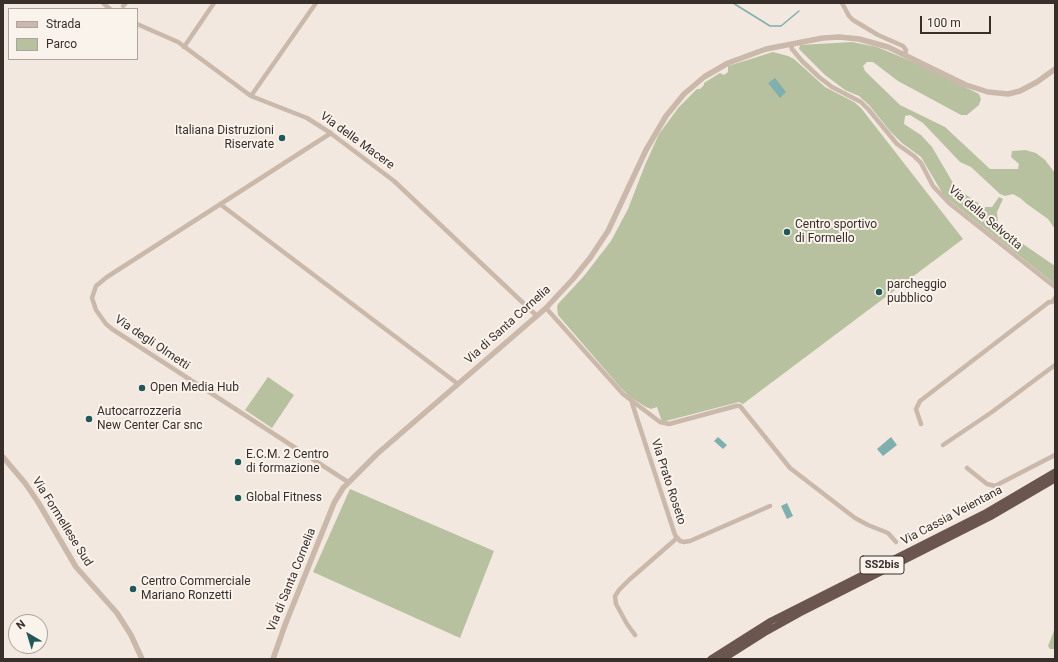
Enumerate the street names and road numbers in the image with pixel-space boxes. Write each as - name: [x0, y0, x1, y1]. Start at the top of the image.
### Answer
- street label: Via delle Macere: [317, 109, 397, 173]
- street label: Via della Selvotta: [945, 183, 1025, 253]
- street label: Via di Santa Cornelia: [462, 283, 554, 367]
- street label: Via degli Olmetti: [112, 313, 192, 373]
- street label: Via Prato Roseto: [647, 437, 689, 527]
- street label: Via Formellese Sud: [29, 475, 95, 569]
- street label: Via Cassia Veientana: [899, 483, 1005, 549]
- street label: Via di Santa Cornelia: [265, 526, 319, 634]
- road number: SS2bis: [860, 556, 904, 574]

